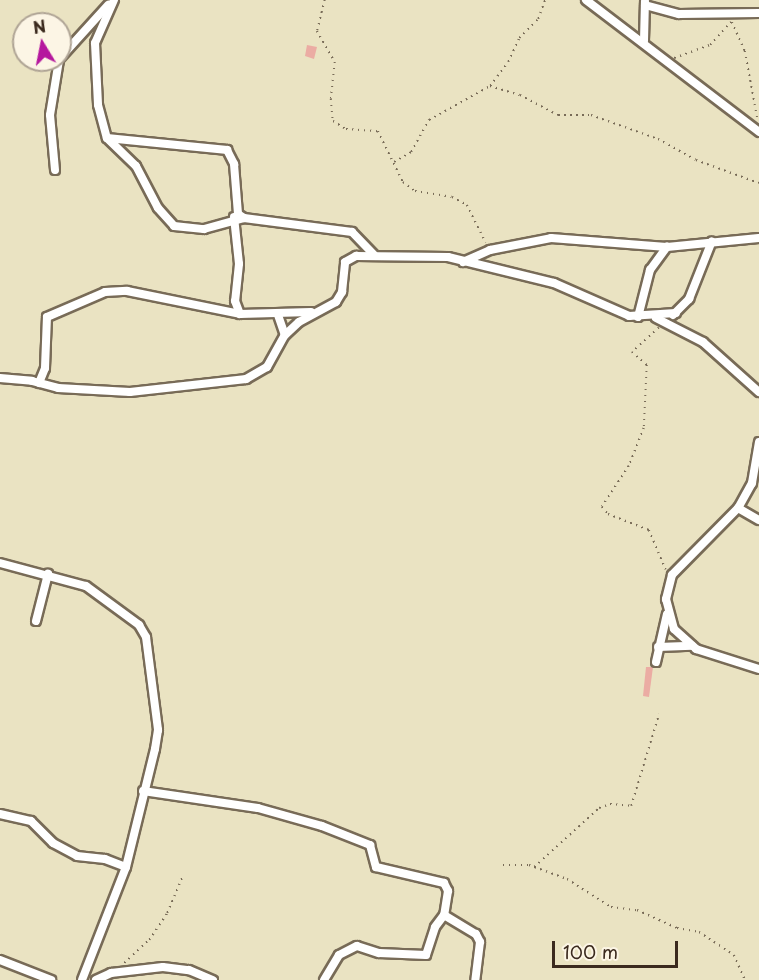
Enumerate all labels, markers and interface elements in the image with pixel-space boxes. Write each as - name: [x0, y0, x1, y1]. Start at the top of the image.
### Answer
- north arrow: [12, 12, 72, 72]
- text: N: [31, 13, 48, 39]
- scale bar: [555, 929, 681, 967]
- text: 100 m: [563, 938, 618, 965]

